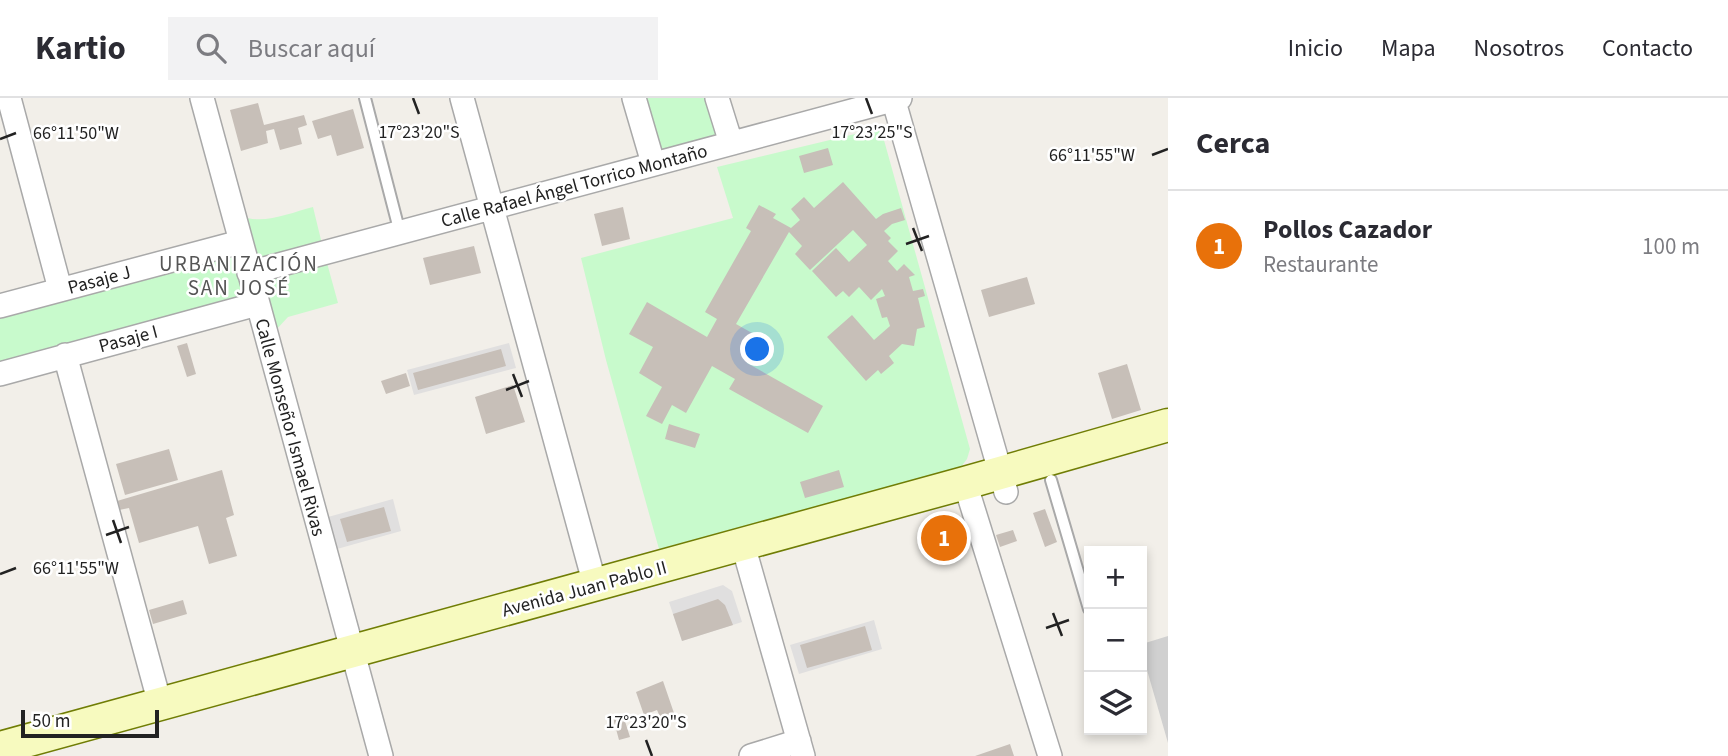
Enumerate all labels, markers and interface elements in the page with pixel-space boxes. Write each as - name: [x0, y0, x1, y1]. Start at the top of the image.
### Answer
- search box: [168, 17, 658, 80]
- text: Kartio: [35, 25, 126, 72]
- icon: search: [192, 29, 230, 67]
- text: Buscar aquí: [248, 30, 375, 67]
- text: Inicio: [1288, 31, 1343, 66]
- text: Mapa: [1381, 31, 1436, 66]
- text: Nosotros: [1474, 31, 1564, 66]
- text: Contacto: [1602, 31, 1693, 66]
- text: 17°23'20"S: [378, 120, 460, 145]
- text: 17°23'25"S: [831, 120, 913, 145]
- text: 66°11'50"W: [33, 121, 119, 146]
- text: Cerca: [1196, 122, 1270, 165]
- street label: Calle Rafael Ángel Torrico Montaño: [438, 138, 711, 235]
- text: 66°11'55"W: [1049, 143, 1135, 168]
- text: Pollos Cazador: [1263, 211, 1432, 248]
- text: 1: [1213, 230, 1225, 263]
- text: 100 m: [1642, 230, 1700, 263]
- text: Restaurante: [1263, 248, 1378, 281]
- district label: URBANIZACIÓN SAN JOSÉ: [159, 249, 319, 303]
- street label: Pasaje J: [65, 259, 134, 302]
- street label: Calle Monseñor Ismael Rivas: [247, 316, 332, 539]
- street label: Pasaje I: [96, 319, 161, 360]
- your location: [740, 332, 774, 366]
- pin: 1: [921, 512, 967, 564]
- map controls: [1084, 546, 1147, 735]
- button: +: [1084, 546, 1147, 609]
- street label: Avenida Juan Pablo II: [499, 554, 670, 624]
- text: 66°11'55"W: [33, 556, 119, 581]
- button: −: [1084, 609, 1147, 672]
- button: layers: [1084, 672, 1147, 735]
- scale bar: [21, 707, 159, 739]
- text: 50 m: [32, 708, 70, 735]
- text: 17°23'20"S: [605, 710, 687, 735]

